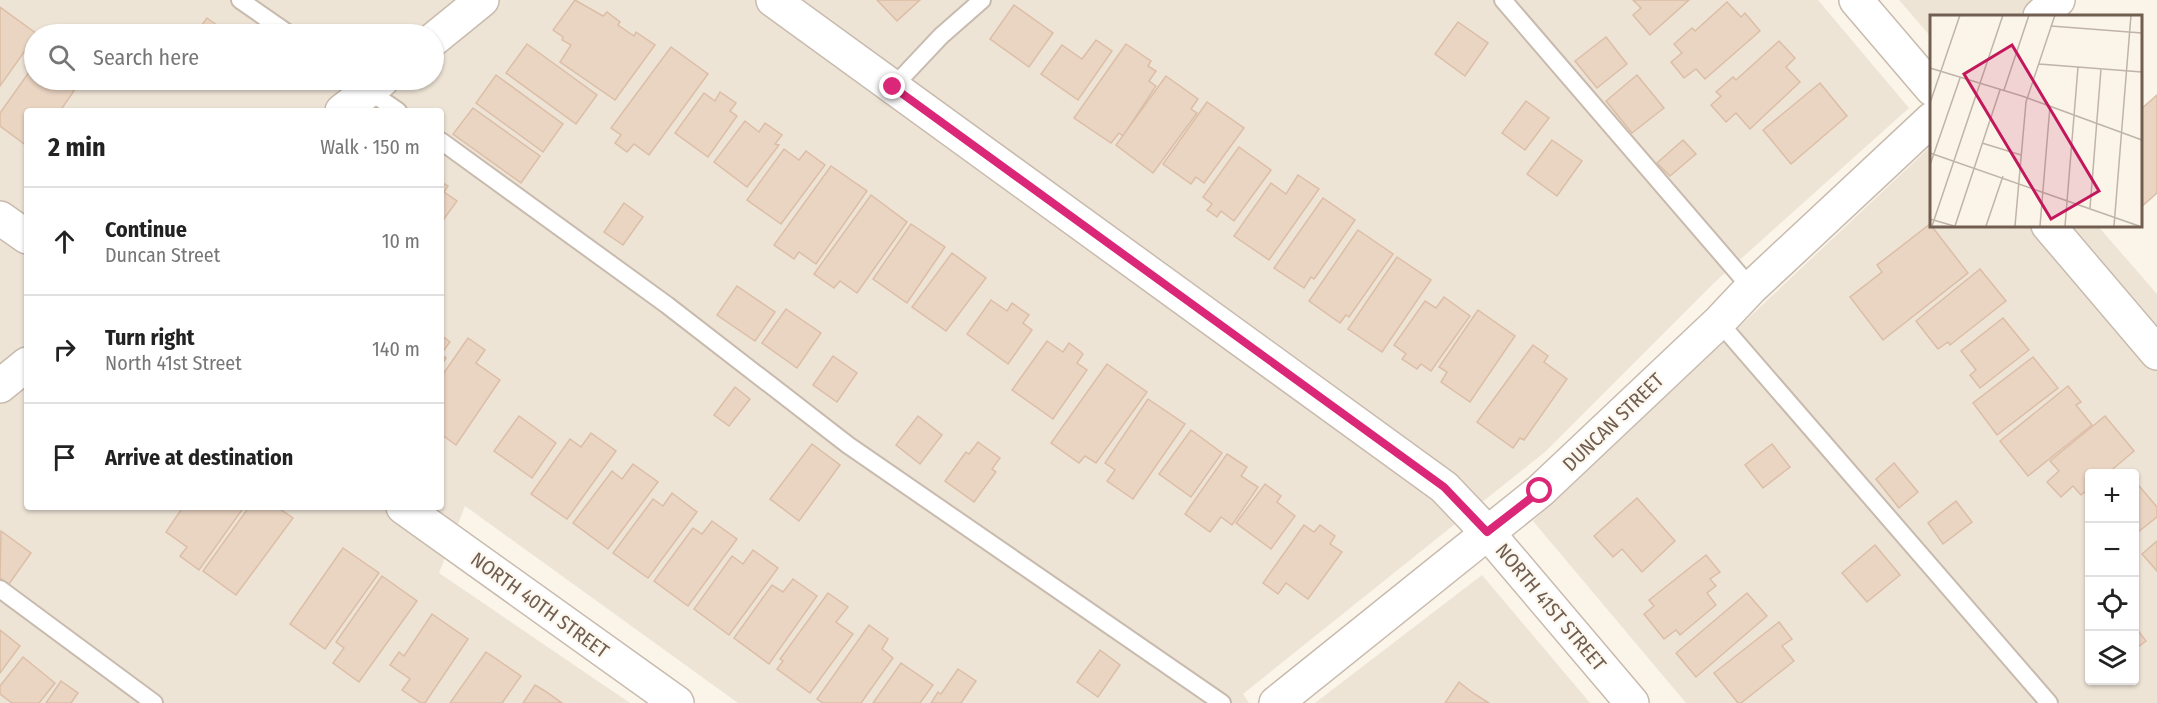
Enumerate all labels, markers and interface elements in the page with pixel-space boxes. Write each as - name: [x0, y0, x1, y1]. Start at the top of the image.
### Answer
- inset map: [1930, 15, 2142, 226]
- search box: [24, 24, 444, 90]
- icon: search: [45, 41, 78, 74]
- text: Search here: [93, 44, 199, 71]
- route end: [879, 73, 905, 99]
- text: 2 min: [48, 132, 106, 163]
- text: Walk · 150 m: [320, 135, 420, 159]
- text: Continue: [105, 216, 187, 243]
- icon: ahead: [48, 225, 81, 258]
- text: 10 m: [382, 229, 420, 253]
- text: Duncan Street: [105, 243, 220, 267]
- text: Turn right: [105, 324, 194, 351]
- icon: right: [48, 333, 81, 366]
- text: 140 m: [372, 337, 420, 361]
- text: North 41st Street: [105, 351, 242, 375]
- street label: DUNCAN STREET: [1558, 367, 1669, 476]
- icon: arrive: [48, 441, 81, 474]
- text: Arrive at destination: [105, 444, 293, 471]
- map controls: [2085, 469, 2139, 685]
- button: +: [2085, 469, 2139, 523]
- route start: [1526, 477, 1552, 503]
- button: −: [2085, 523, 2139, 577]
- street label: NORTH 41ST STREET: [1491, 538, 1612, 676]
- street label: NORTH 40TH STREET: [466, 547, 614, 663]
- button: locate: [2085, 577, 2139, 631]
- button: layers: [2085, 631, 2139, 685]

